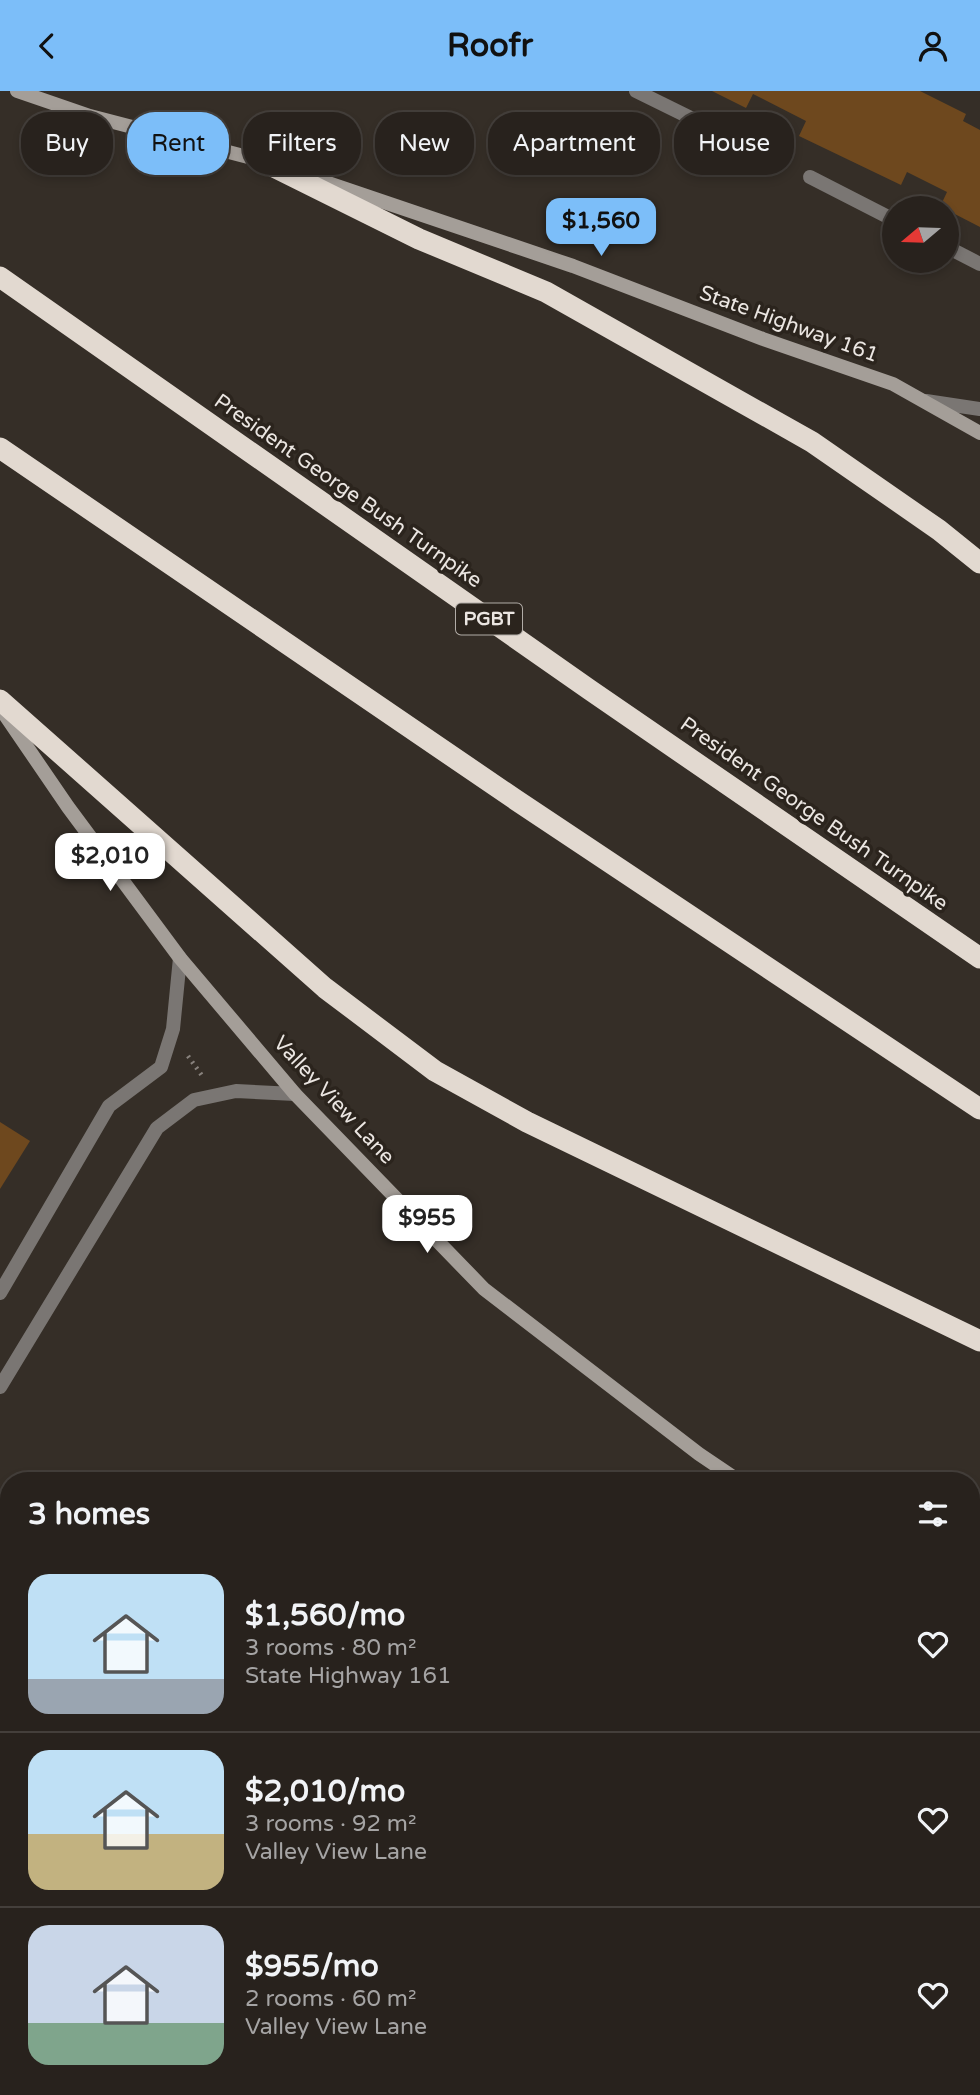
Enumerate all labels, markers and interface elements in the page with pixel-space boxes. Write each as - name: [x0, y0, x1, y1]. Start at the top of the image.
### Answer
- icon: back: [28, 27, 66, 65]
- text: Roofr: [447, 27, 533, 65]
- icon: person: [914, 27, 952, 65]
- chip: Buy: [21, 112, 113, 175]
- chip: Rent: [127, 112, 229, 175]
- chip: Filters: [243, 112, 361, 175]
- chip: New: [375, 112, 474, 175]
- chip: Apartment: [488, 112, 660, 175]
- chip: House: [674, 112, 794, 175]
- north arrow: [882, 196, 959, 273]
- map controls: [882, 196, 959, 273]
- pin: $1,560: [544, 199, 658, 258]
- text: $1,560: [562, 207, 640, 235]
- street label: State Highway 161: [696, 280, 882, 368]
- street label: President George Bush Turnpike: [209, 389, 487, 593]
- road number: PGBT: [456, 603, 522, 635]
- street label: President George Bush Turnpike: [675, 712, 953, 916]
- pin: $2,010: [53, 833, 167, 893]
- text: $2,010: [71, 842, 149, 870]
- street label: Valley View Lane: [268, 1031, 400, 1169]
- pin: $955: [386, 1195, 468, 1255]
- text: $955: [398, 1204, 456, 1232]
- icon: filters: [914, 1495, 952, 1533]
- text: 3 homes: [28, 1496, 150, 1533]
- text: $1,560/mo: [245, 1597, 405, 1634]
- icon: home: [84, 1602, 168, 1686]
- icon: heart: [914, 1625, 952, 1663]
- text: 3 rooms · 80 m²: [245, 1634, 416, 1662]
- text: State Highway 161: [245, 1662, 451, 1690]
- text: $2,010/mo: [245, 1773, 405, 1810]
- icon: home: [84, 1778, 168, 1862]
- icon: heart: [914, 1801, 952, 1839]
- text: 3 rooms · 92 m²: [245, 1810, 416, 1838]
- text: Valley View Lane: [245, 1838, 427, 1866]
- text: $955/mo: [245, 1948, 379, 1985]
- icon: home: [84, 1953, 168, 2037]
- icon: heart: [914, 1976, 952, 2014]
- text: 2 rooms · 60 m²: [245, 1985, 416, 2013]
- text: Valley View Lane: [245, 2013, 427, 2041]

